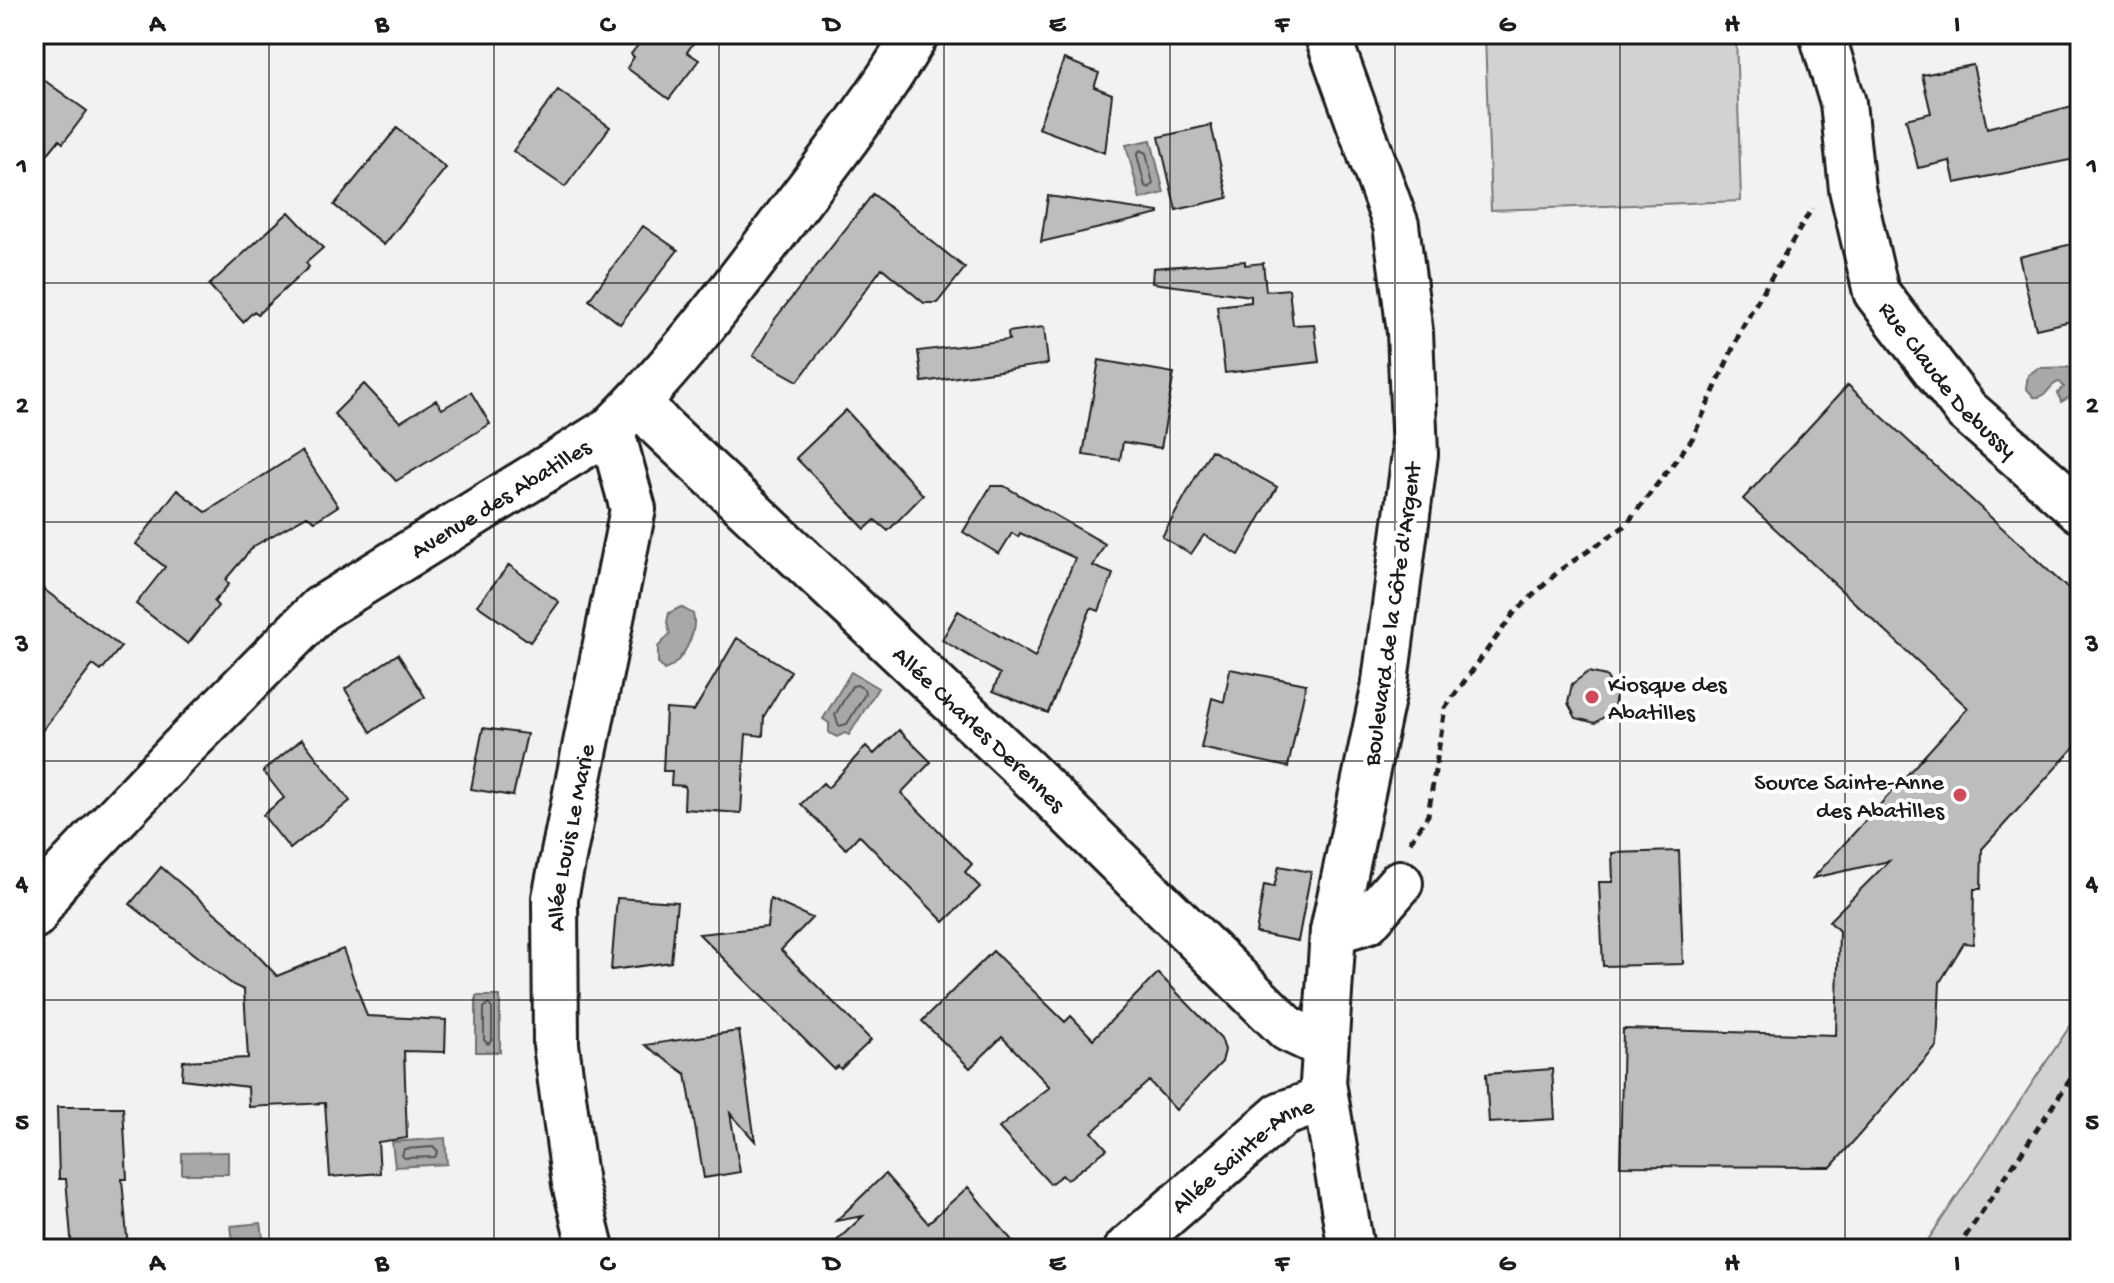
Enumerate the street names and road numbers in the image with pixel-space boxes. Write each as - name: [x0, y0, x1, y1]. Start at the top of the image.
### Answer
- street label: Rue Claude Debussy: [1870, 297, 2022, 466]
- street label: Avenue des Abatilles: [407, 434, 598, 567]
- street label: Boulevard de la Côte d'Argent: [1359, 459, 1430, 769]
- street label: Allée Charles Derennes: [885, 642, 1071, 821]
- street label: Allée Louis Le Marie: [544, 741, 604, 932]
- street label: Allée Sainte-Anne: [1167, 1093, 1319, 1222]

